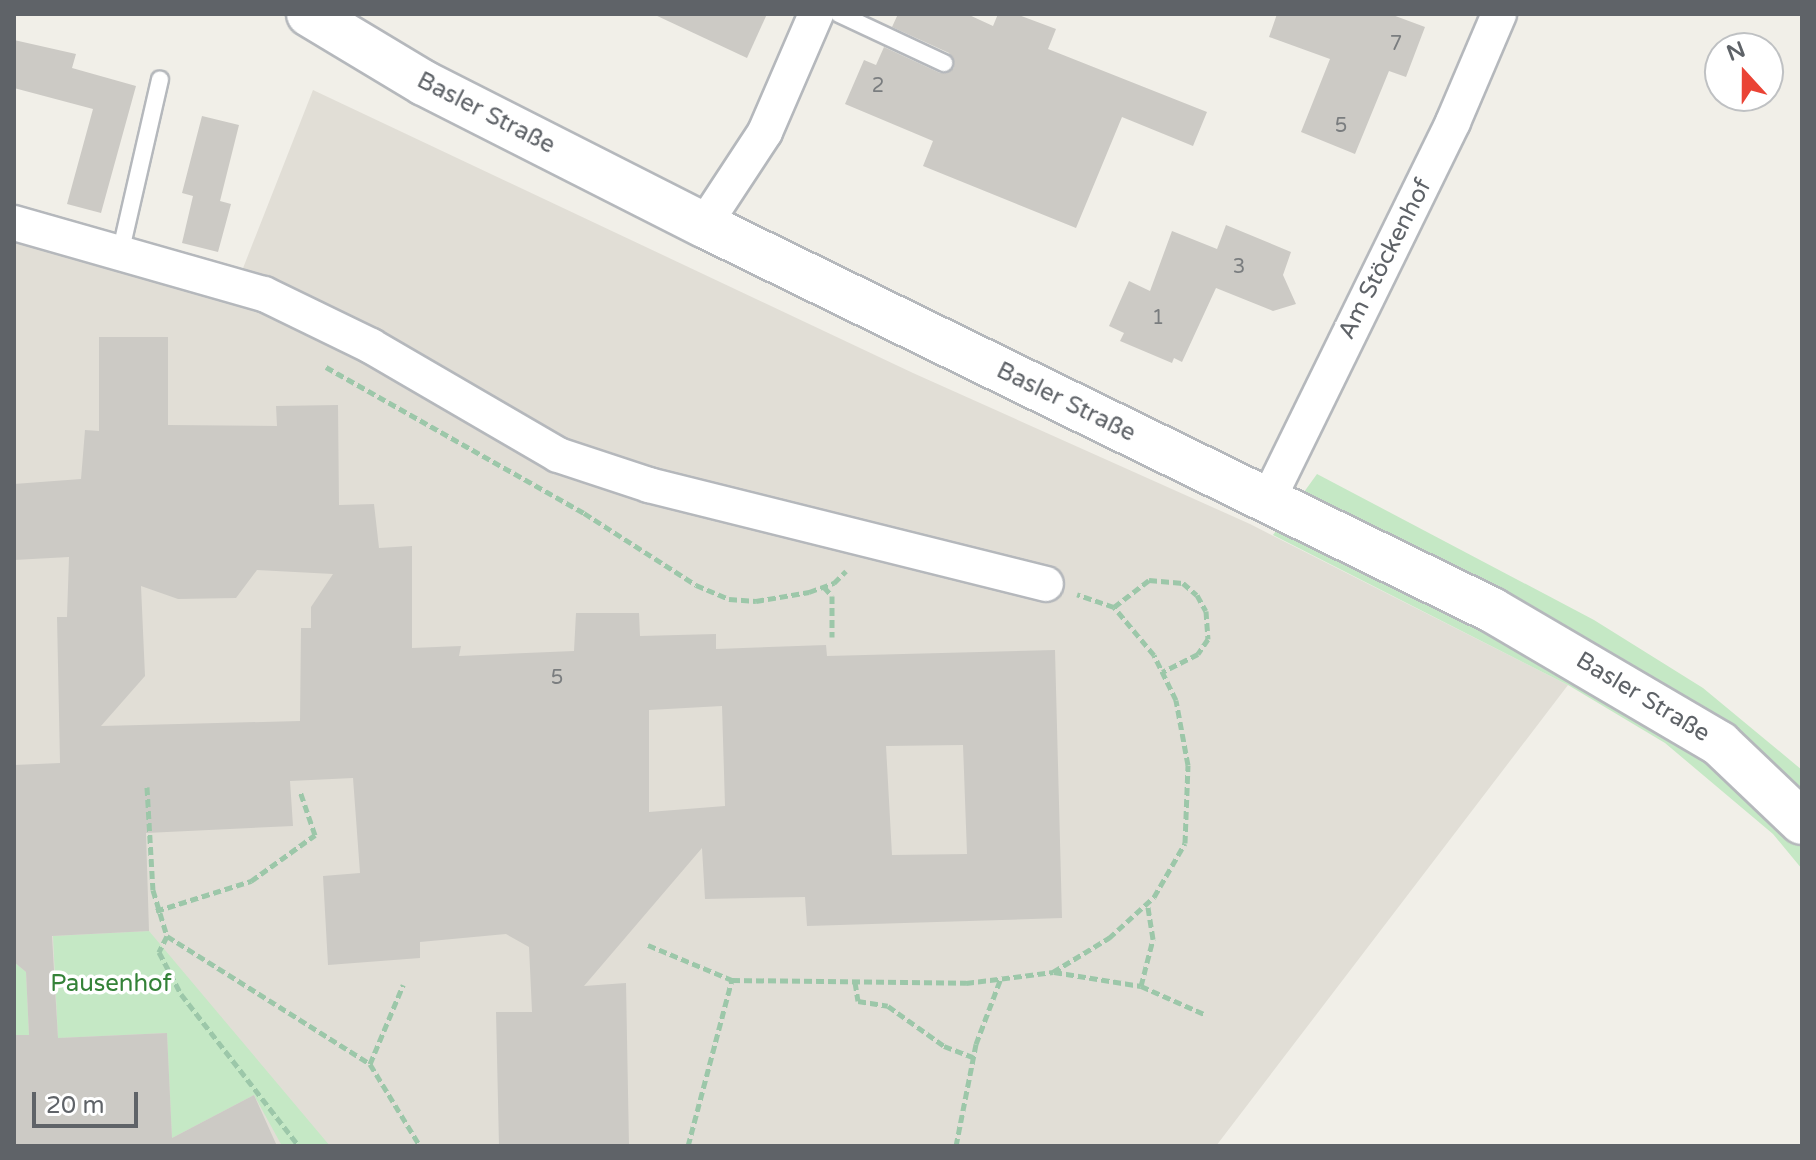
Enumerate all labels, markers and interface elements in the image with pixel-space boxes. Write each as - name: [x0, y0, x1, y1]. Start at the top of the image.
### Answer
- house number: 7: [1390, 32, 1402, 56]
- north arrow: [1704, 32, 1784, 112]
- text: N: [1723, 36, 1749, 67]
- street label: Basler Straße: [412, 66, 560, 160]
- house number: 2: [872, 74, 884, 98]
- house number: 5: [1335, 114, 1347, 138]
- street label: Am Stöckenhof: [1332, 174, 1438, 344]
- house number: 3: [1233, 255, 1245, 279]
- house number: 1: [1152, 306, 1164, 330]
- street label: Basler Straße: [992, 356, 1140, 448]
- street label: Basler Straße: [1571, 646, 1715, 748]
- house number: 5: [551, 666, 563, 690]
- park label: Pausenhof: [50, 970, 172, 998]
- scale bar: [36, 1076, 142, 1126]
- text: 20 m: [46, 1091, 104, 1120]

